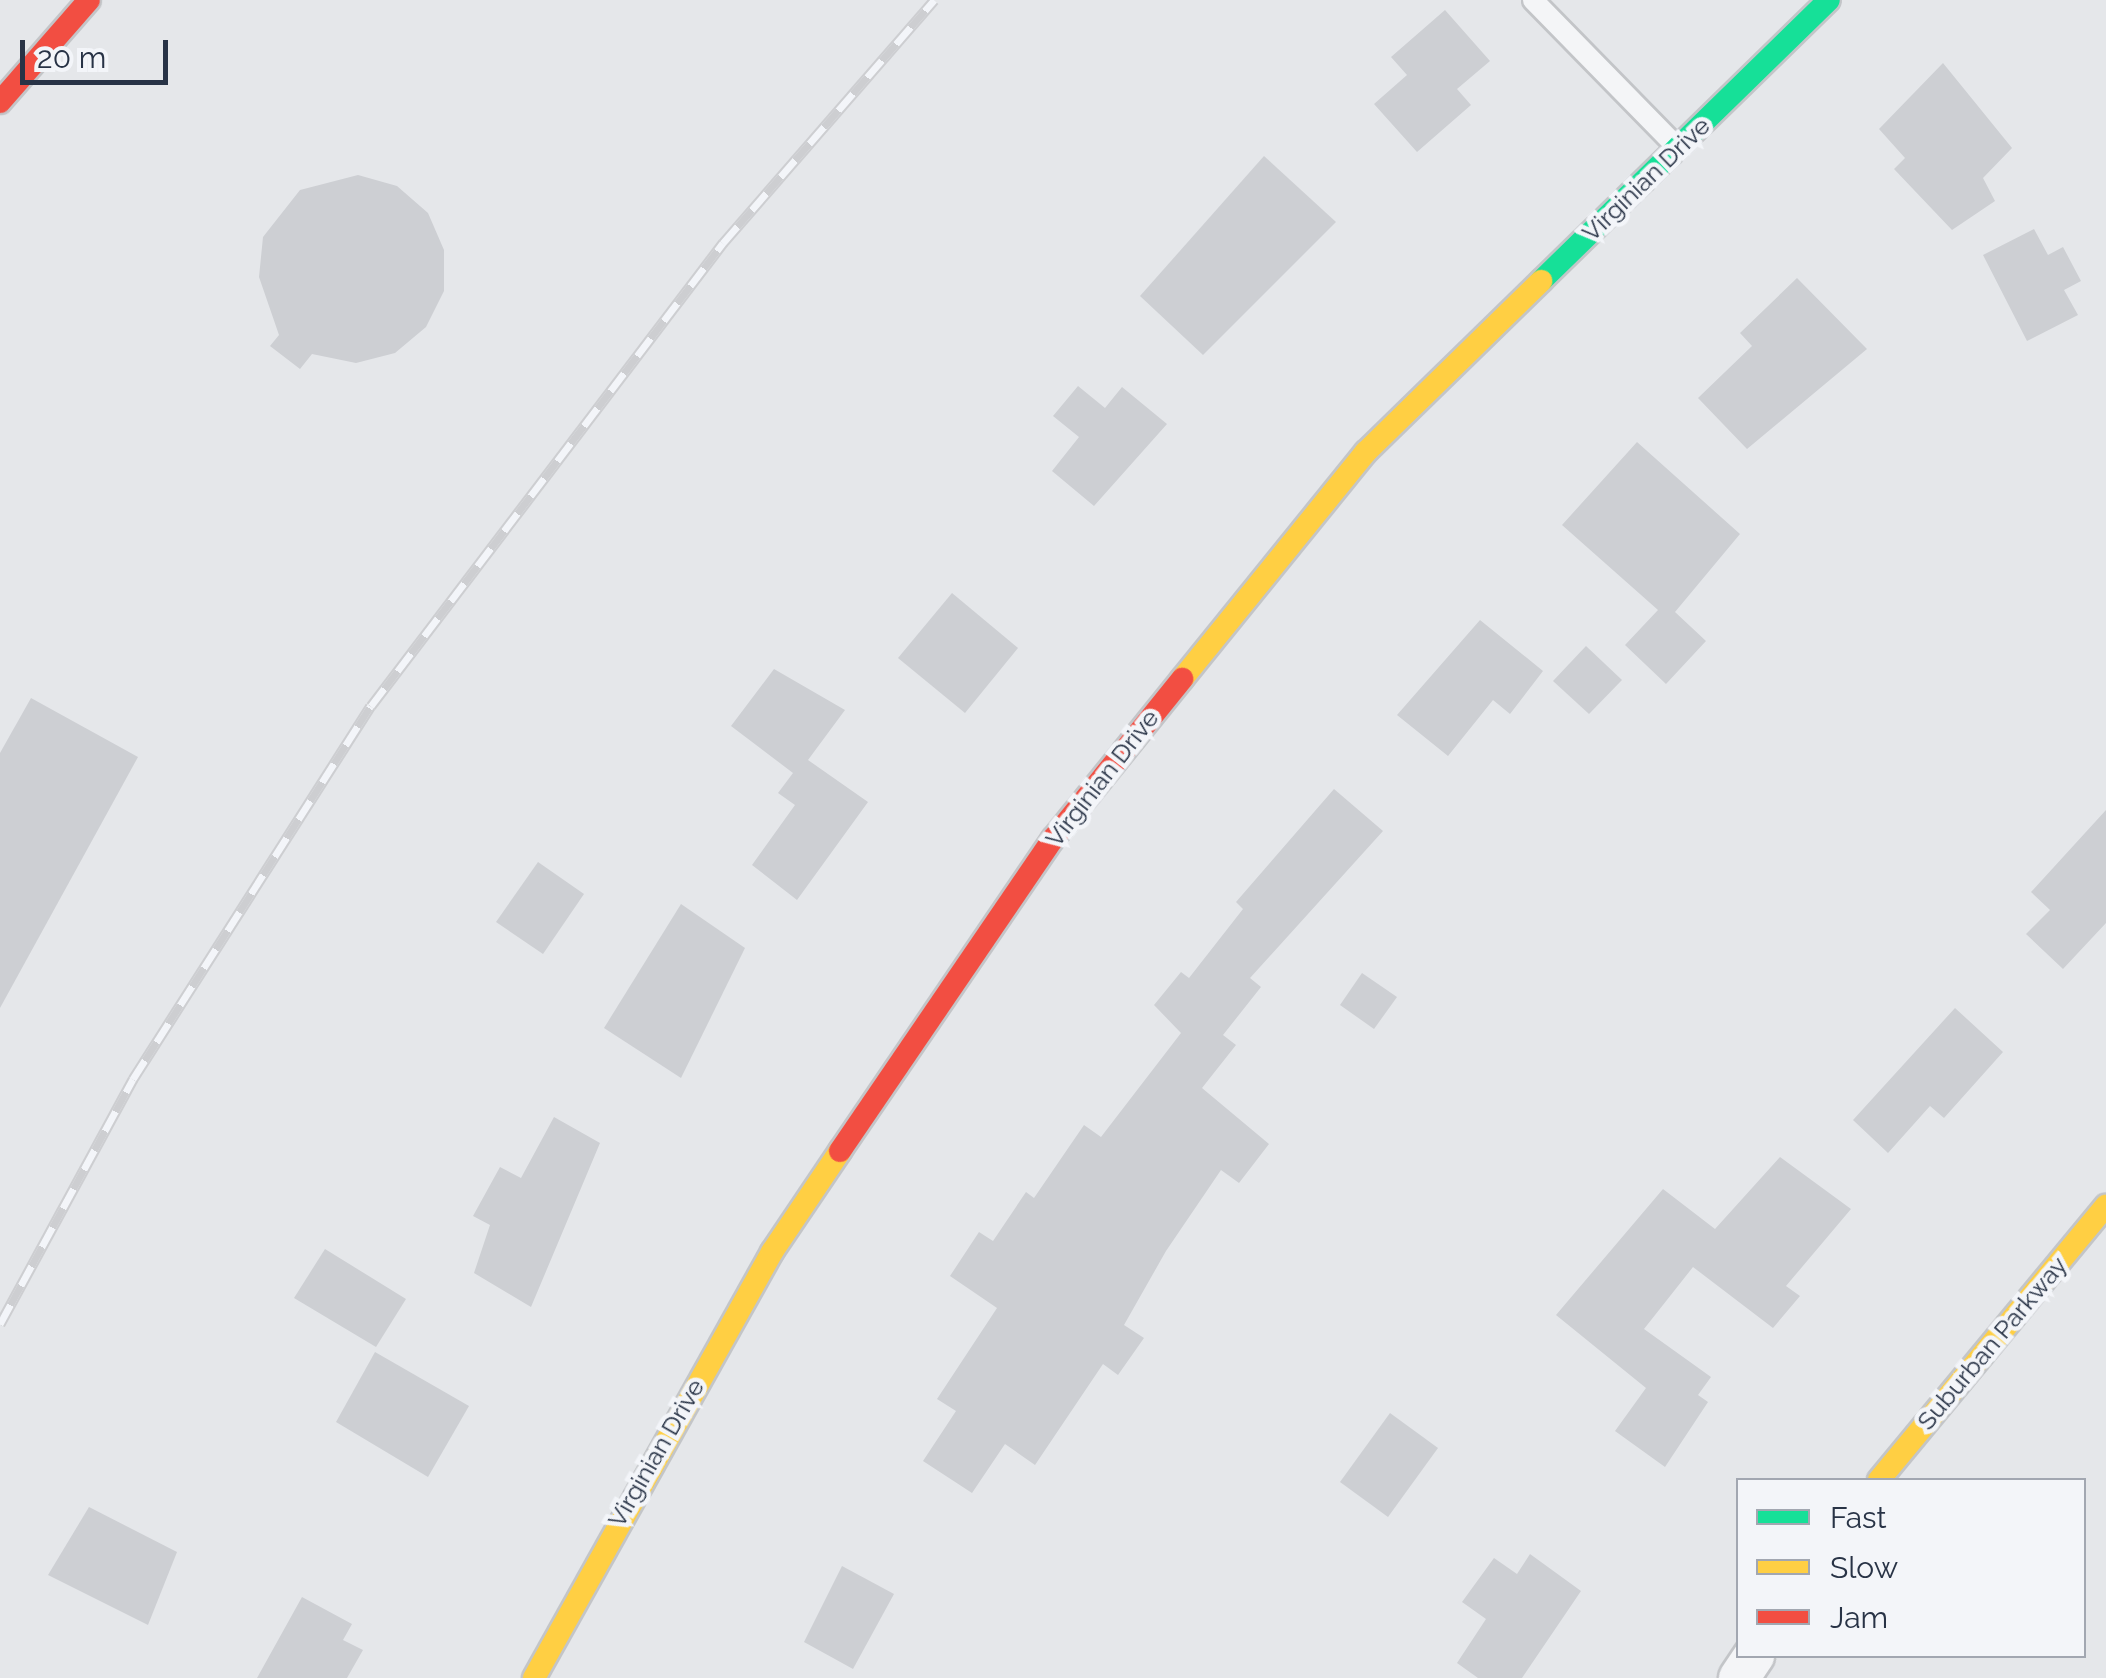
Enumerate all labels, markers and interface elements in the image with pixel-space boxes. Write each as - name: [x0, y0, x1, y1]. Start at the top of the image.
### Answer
- scale bar: [25, 20, 172, 82]
- text: 20 m: [37, 40, 106, 75]
- street label: Virginian Drive: [1576, 111, 1716, 247]
- street label: Virginian Drive: [1039, 703, 1165, 853]
- street label: Suburban Parkway: [1911, 1250, 2073, 1436]
- street label: Virginian Drive: [602, 1374, 710, 1532]
- legend: [1736, 1478, 2086, 1658]
- text: Fast: [1830, 1500, 1887, 1535]
- text: Slow: [1830, 1550, 1898, 1585]
- text: Jam: [1830, 1600, 1888, 1635]

